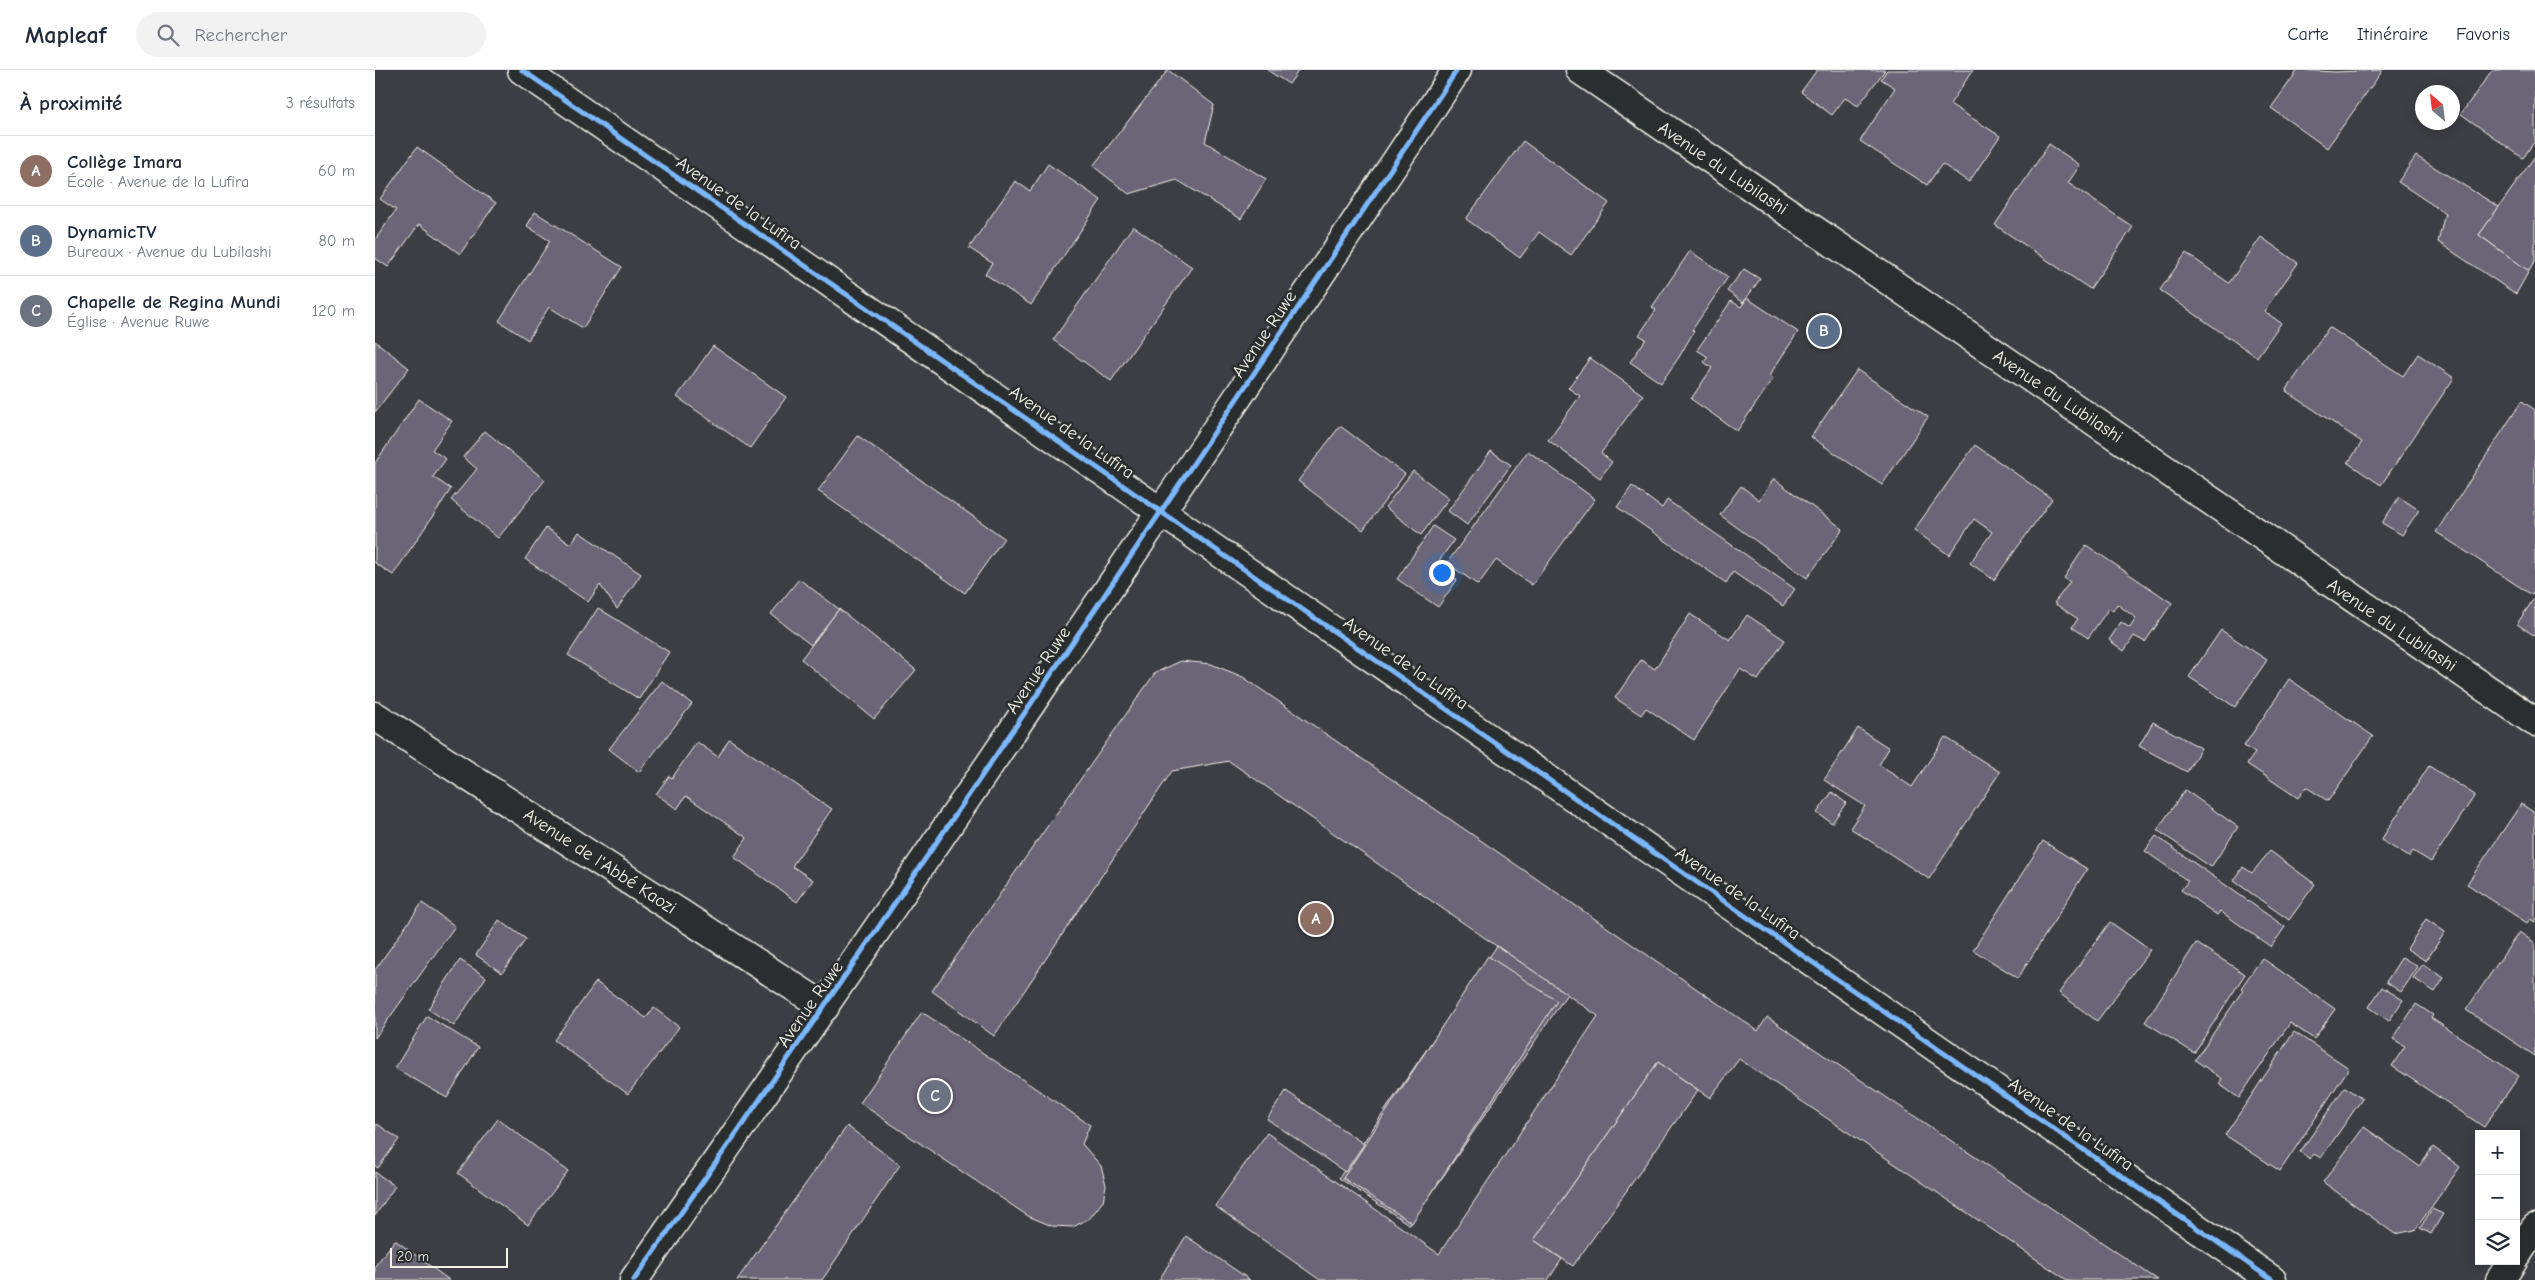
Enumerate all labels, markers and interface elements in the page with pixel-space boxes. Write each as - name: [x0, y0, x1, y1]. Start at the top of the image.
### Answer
- search box: [136, 12, 486, 57]
- text: Mapleaf: [25, 21, 106, 49]
- icon: search: [154, 21, 182, 49]
- text: Rechercher: [194, 24, 287, 46]
- text: Carte: [2288, 24, 2329, 45]
- text: Itinéraire: [2357, 24, 2428, 45]
- text: Favoris: [2456, 24, 2510, 45]
- north arrow: [2415, 85, 2460, 130]
- text: À proximité: [20, 91, 122, 115]
- text: 3 résultats: [286, 94, 355, 112]
- street label: Avenue du Lubilashi: [1654, 117, 1791, 220]
- text: Collège Imara: [67, 151, 182, 173]
- street label: Avenue de la Lufira: [672, 152, 805, 254]
- text: A: [32, 162, 40, 180]
- text: 60 m: [318, 162, 355, 180]
- text: École · Avenue de la Lufira: [67, 173, 249, 191]
- text: DynamicTV: [67, 221, 156, 243]
- text: B: [31, 232, 41, 250]
- text: 80 m: [318, 232, 355, 250]
- text: Bureaux · Avenue du Lubilashi: [67, 243, 272, 261]
- street label: Avenue Ruwe: [1228, 287, 1301, 382]
- text: Chapelle de Regina Mundi: [67, 291, 281, 313]
- text: C: [31, 302, 41, 320]
- text: 120 m: [312, 302, 355, 320]
- pin: B: [1808, 312, 1840, 350]
- text: Église · Avenue Ruwe: [67, 313, 209, 331]
- street label: Avenue du Lubilashi: [1989, 345, 2126, 448]
- street label: Avenue de la Lufira: [1005, 381, 1138, 483]
- your location: [1429, 560, 1455, 586]
- street label: Avenue du Lubilashi: [2323, 574, 2460, 677]
- street label: Avenue de la Lufira: [1339, 612, 1472, 714]
- street label: Avenue Ruwe: [1002, 623, 1075, 718]
- street label: Avenue de l'Abbé Kaozi: [519, 804, 680, 919]
- street label: Avenue de la Lufira: [1671, 842, 1804, 944]
- pin: A: [1300, 900, 1332, 938]
- street label: Avenue Ruwe: [773, 957, 848, 1051]
- street label: Avenue de la Lufira: [2004, 1073, 2137, 1175]
- pin: C: [919, 1077, 951, 1115]
- map controls: [2475, 1130, 2520, 1265]
- button: +: [2475, 1130, 2520, 1175]
- button: −: [2475, 1175, 2520, 1220]
- button: layers: [2475, 1220, 2520, 1265]
- scale bar: [390, 1245, 507, 1268]
- text: 20 m: [397, 1248, 429, 1265]

